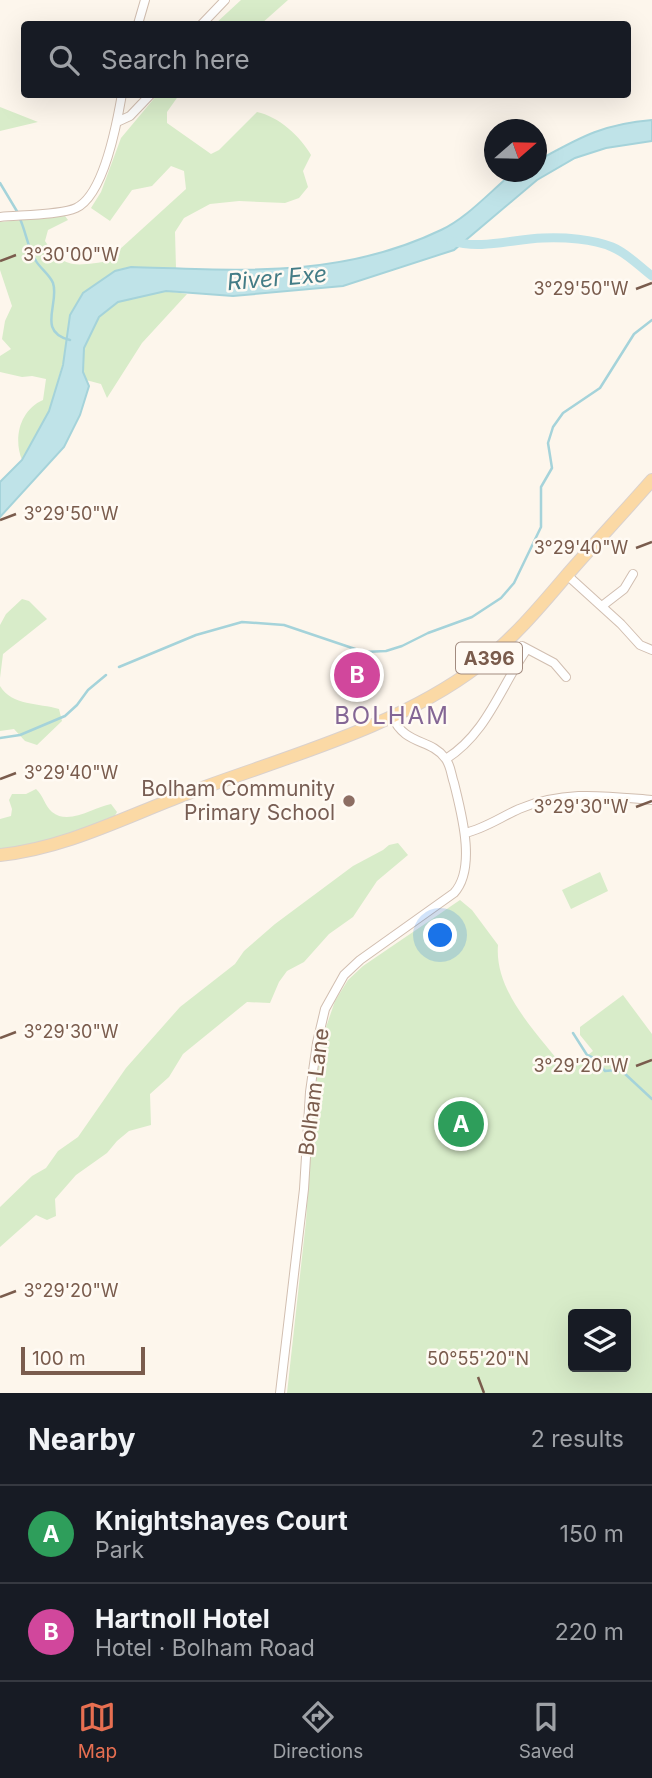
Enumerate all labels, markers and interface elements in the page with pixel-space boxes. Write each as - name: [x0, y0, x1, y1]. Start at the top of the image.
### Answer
- search box: [21, 21, 631, 98]
- icon: search: [45, 41, 83, 79]
- text: Search here: [101, 44, 250, 75]
- north arrow: [484, 119, 547, 182]
- text: 3°30'00"W: [23, 244, 119, 265]
- water label: River Exe: [226, 260, 328, 296]
- text: 3°29'50"W: [533, 278, 629, 299]
- text: 3°29'50"W: [23, 503, 119, 524]
- text: 3°29'40"W: [534, 537, 629, 558]
- road number: A396: [456, 642, 522, 674]
- pin: B: [334, 649, 380, 701]
- district label: BOLHAM: [334, 701, 450, 730]
- text: 3°29'40"W: [24, 762, 119, 783]
- place label: Bolham Community Primary School: [141, 776, 335, 825]
- marker: Bolham Community Primary School: [341, 793, 357, 809]
- text: 3°29'30"W: [533, 796, 629, 817]
- your location: [423, 918, 457, 952]
- text: 3°29'30"W: [23, 1021, 119, 1042]
- street label: Bolham Lane: [293, 1027, 334, 1157]
- text: 3°29'20"W: [533, 1055, 629, 1076]
- pin: A: [438, 1098, 484, 1150]
- text: 3°29'20"W: [23, 1280, 119, 1301]
- map controls: [568, 1309, 631, 1372]
- button: layers: [568, 1309, 631, 1372]
- scale bar: [21, 1344, 145, 1376]
- text: 100 m: [32, 1347, 86, 1370]
- text: 50°55'20"N: [427, 1348, 529, 1369]
- text: Nearby: [28, 1421, 136, 1457]
- text: 2 results: [531, 1425, 624, 1453]
- text: Knightshayes Court: [95, 1505, 348, 1536]
- text: A: [42, 1520, 60, 1548]
- text: 150 m: [560, 1520, 624, 1548]
- text: Park: [95, 1536, 144, 1564]
- text: Hartnoll Hotel: [95, 1603, 270, 1634]
- text: B: [43, 1618, 59, 1646]
- text: 220 m: [555, 1618, 624, 1646]
- text: Hotel · Bolham Road: [95, 1634, 315, 1662]
- tab: Map: [78, 1698, 117, 1763]
- tab: Directions: [273, 1698, 363, 1763]
- tab: Saved: [519, 1698, 574, 1763]

